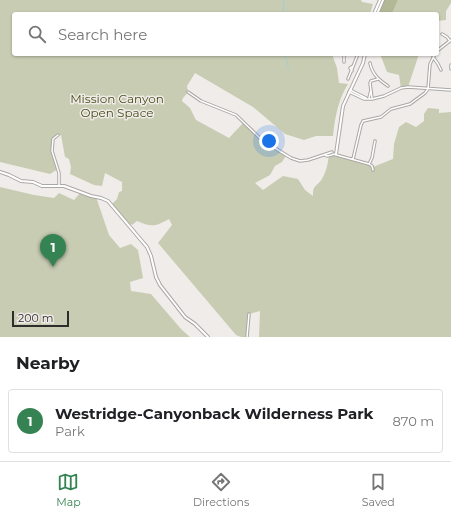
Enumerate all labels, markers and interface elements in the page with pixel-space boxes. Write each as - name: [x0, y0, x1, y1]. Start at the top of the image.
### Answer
- search box: [12, 12, 439, 56]
- icon: search: [26, 23, 48, 45]
- text: Search here: [58, 25, 147, 44]
- park label: Mission Canyon Open Space: [70, 91, 164, 120]
- your location: [259, 131, 279, 151]
- pin: 1: [40, 234, 66, 267]
- scale bar: [12, 309, 69, 328]
- text: 200 m: [18, 311, 53, 325]
- text: Nearby: [16, 353, 80, 373]
- text: Westridge-Canyonback Wilderness Park: [55, 404, 373, 423]
- text: 1: [27, 413, 33, 429]
- text: 870 m: [393, 413, 434, 429]
- text: Park: [55, 423, 85, 439]
- tab: Map: [56, 471, 81, 509]
- tab: Directions: [193, 471, 249, 509]
- tab: Saved: [362, 471, 395, 509]

